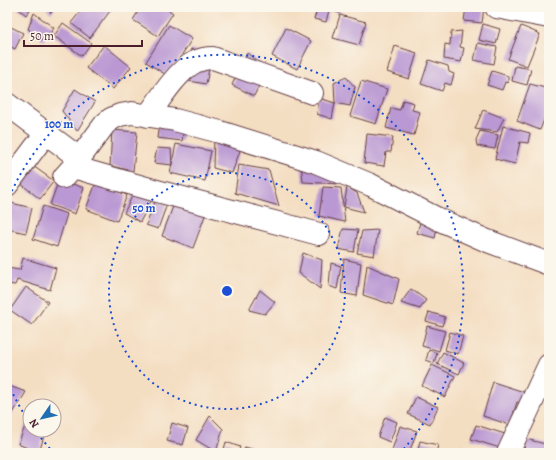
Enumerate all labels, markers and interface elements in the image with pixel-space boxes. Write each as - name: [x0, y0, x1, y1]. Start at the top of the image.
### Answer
- scale bar: [24, 22, 142, 48]
- text: 50 m: [30, 28, 54, 44]
- text: 100 m: [45, 116, 73, 132]
- text: 50 m: [132, 200, 156, 216]
- centre of rings: [220, 284, 234, 298]
- north arrow: [22, 398, 62, 438]
- text: N: [26, 416, 43, 431]

